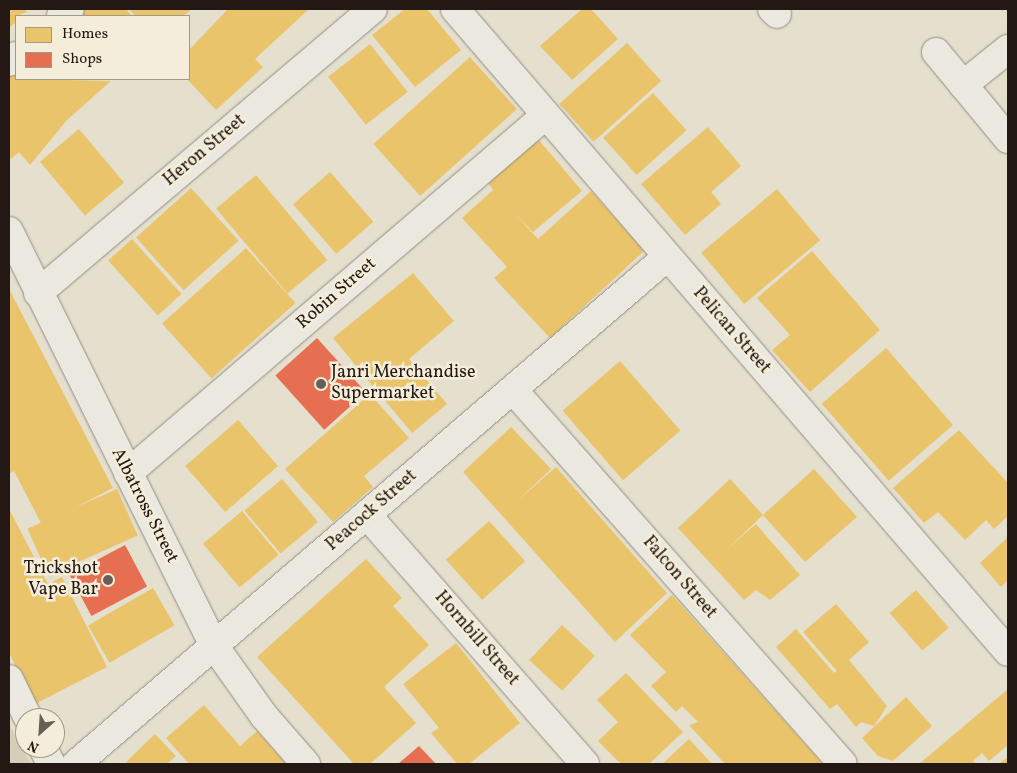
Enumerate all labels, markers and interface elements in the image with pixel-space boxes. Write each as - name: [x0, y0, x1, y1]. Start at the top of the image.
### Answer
- legend: [15, 15, 190, 80]
- text: Homes: [62, 24, 108, 45]
- text: Shops: [62, 49, 102, 70]
- street label: Heron Street: [159, 110, 251, 192]
- street label: Robin Street: [293, 254, 381, 334]
- street label: Pelican Street: [687, 283, 775, 379]
- place label: Janri Merchandise Supermarket: [331, 363, 476, 406]
- marker: Janri Merchandise Supermarket: [315, 378, 327, 390]
- street label: Albatross Street: [106, 445, 182, 567]
- street label: Peacock Street: [322, 466, 422, 556]
- street label: Falcon Street: [637, 532, 721, 624]
- place label: Trickshot Vape Bar: [23, 559, 98, 602]
- marker: Trickshot Vape Bar: [102, 574, 114, 586]
- street label: Hornbill Street: [429, 587, 523, 691]
- north arrow: [15, 708, 65, 758]
- text: N: [25, 735, 42, 757]

